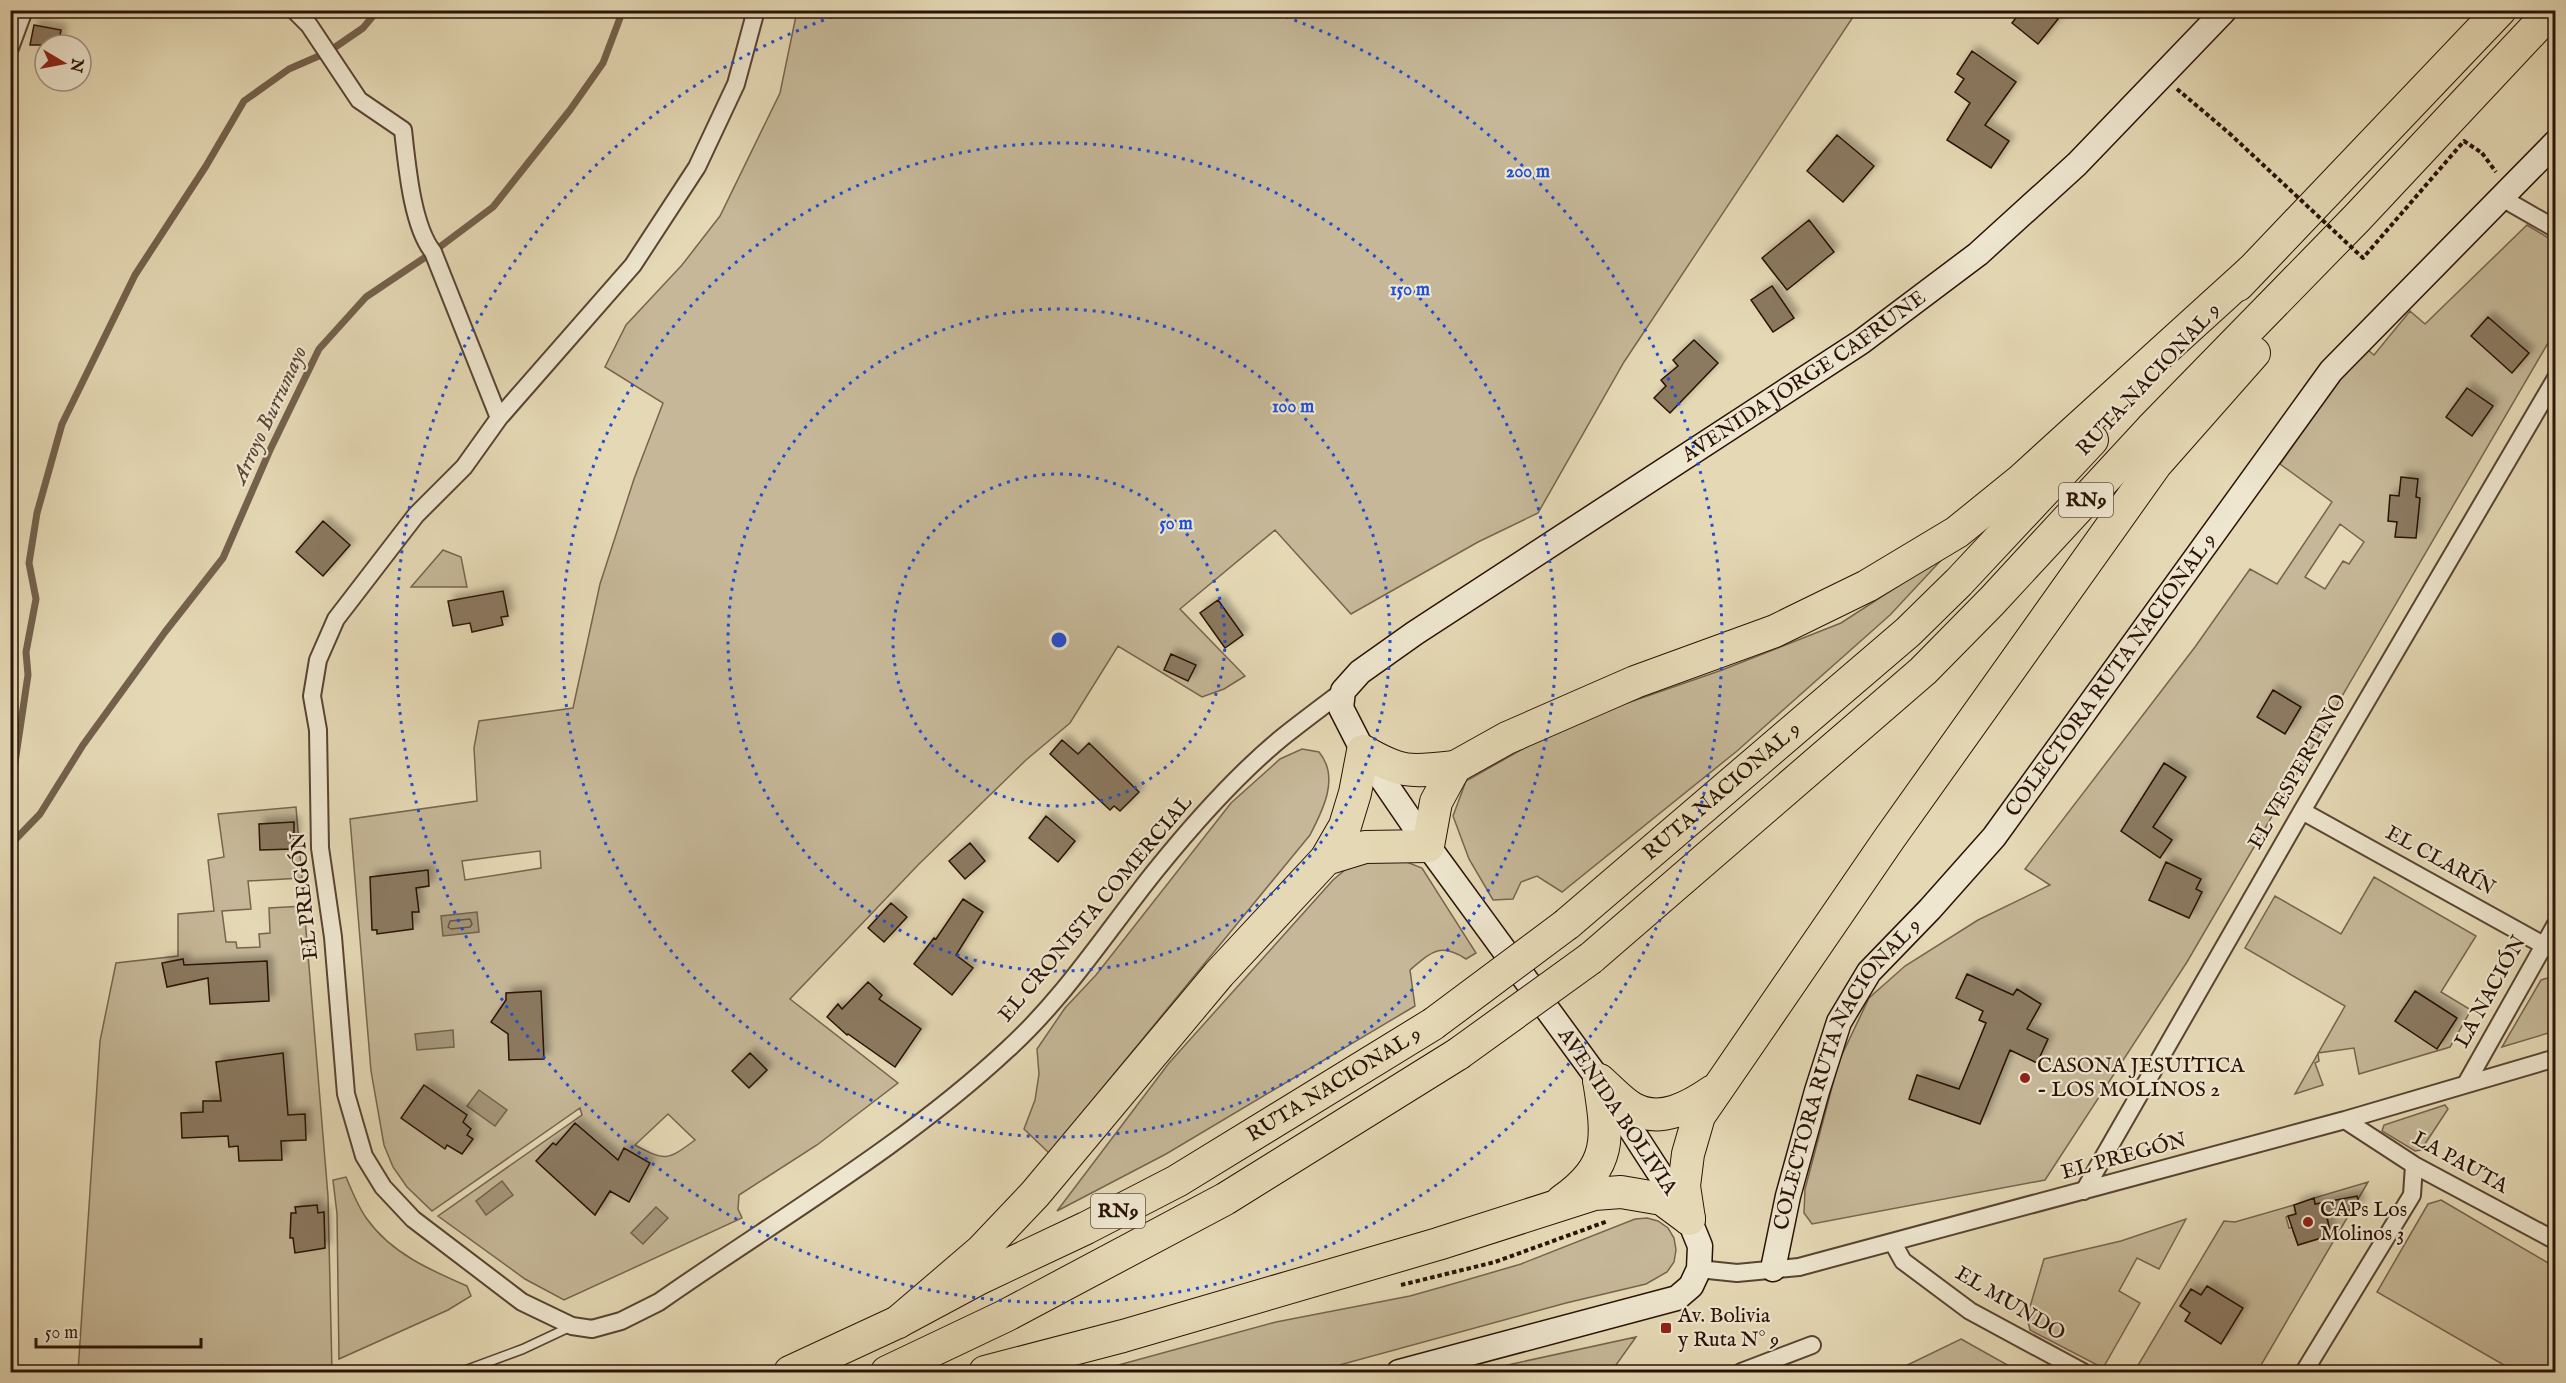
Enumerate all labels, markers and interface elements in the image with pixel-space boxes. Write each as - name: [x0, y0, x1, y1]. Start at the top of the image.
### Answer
- north arrow: [33, 33, 93, 93]
- text: N: [65, 56, 87, 74]
- text: 200 m: [1506, 161, 1550, 184]
- text: 150 m: [1390, 279, 1430, 302]
- street label: AVENIDA JORGE CAFRUNE: [1676, 284, 1931, 469]
- street label: RUTA NACIONAL 9: [2071, 298, 2227, 462]
- water label: Arroyo Burrumayo: [225, 342, 314, 490]
- text: 100 m: [1272, 396, 1314, 419]
- road number: RN9: [2059, 483, 2113, 517]
- text: 50 m: [1159, 513, 1193, 536]
- street label: COLECTORA RUTA NACIONAL 9: [1999, 528, 2223, 822]
- centre of rings: [1049, 630, 1069, 650]
- street label: EL VESPERTINO: [2243, 689, 2353, 855]
- street label: RUTA NACIONAL 9: [1637, 716, 1807, 867]
- street label: EL CRONISTA COMERCIAL: [993, 790, 1199, 1028]
- street label: EL CLARÍN: [2380, 819, 2500, 902]
- street label: EL PREGÓN: [284, 831, 325, 961]
- street label: COLECTORA RUTA NACIONAL 9: [1768, 913, 1927, 1232]
- street label: LA NACIÓN: [2448, 931, 2533, 1053]
- street label: RUTA NACIONAL 9: [1242, 1021, 1426, 1148]
- street label: AVENIDA BOLIVIA: [1550, 1022, 1683, 1201]
- place label: CASONA JESUITICA - LOS MOLINOS 2: [2037, 1053, 2245, 1104]
- marker: CASONA JESUITICA - LOS MOLINOS 2: [2018, 1071, 2032, 1085]
- street label: EL PREGÓN: [2058, 1126, 2190, 1187]
- street label: LA PAUTA: [2407, 1126, 2513, 1201]
- road number: RN9: [1091, 1194, 1145, 1228]
- place label: CAPs Los Molinos 3: [2320, 1197, 2407, 1248]
- marker: CAPs Los Molinos 3: [2301, 1215, 2315, 1229]
- street label: EL MUNDO: [1950, 1261, 2070, 1347]
- place label: Av. Bolivia y Ruta N° 9: [1677, 1303, 1779, 1354]
- scale bar: [36, 1311, 201, 1349]
- marker: Av. Bolivia y Ruta N° 9: [1659, 1321, 1673, 1335]
- text: 50 m: [45, 1322, 78, 1345]

